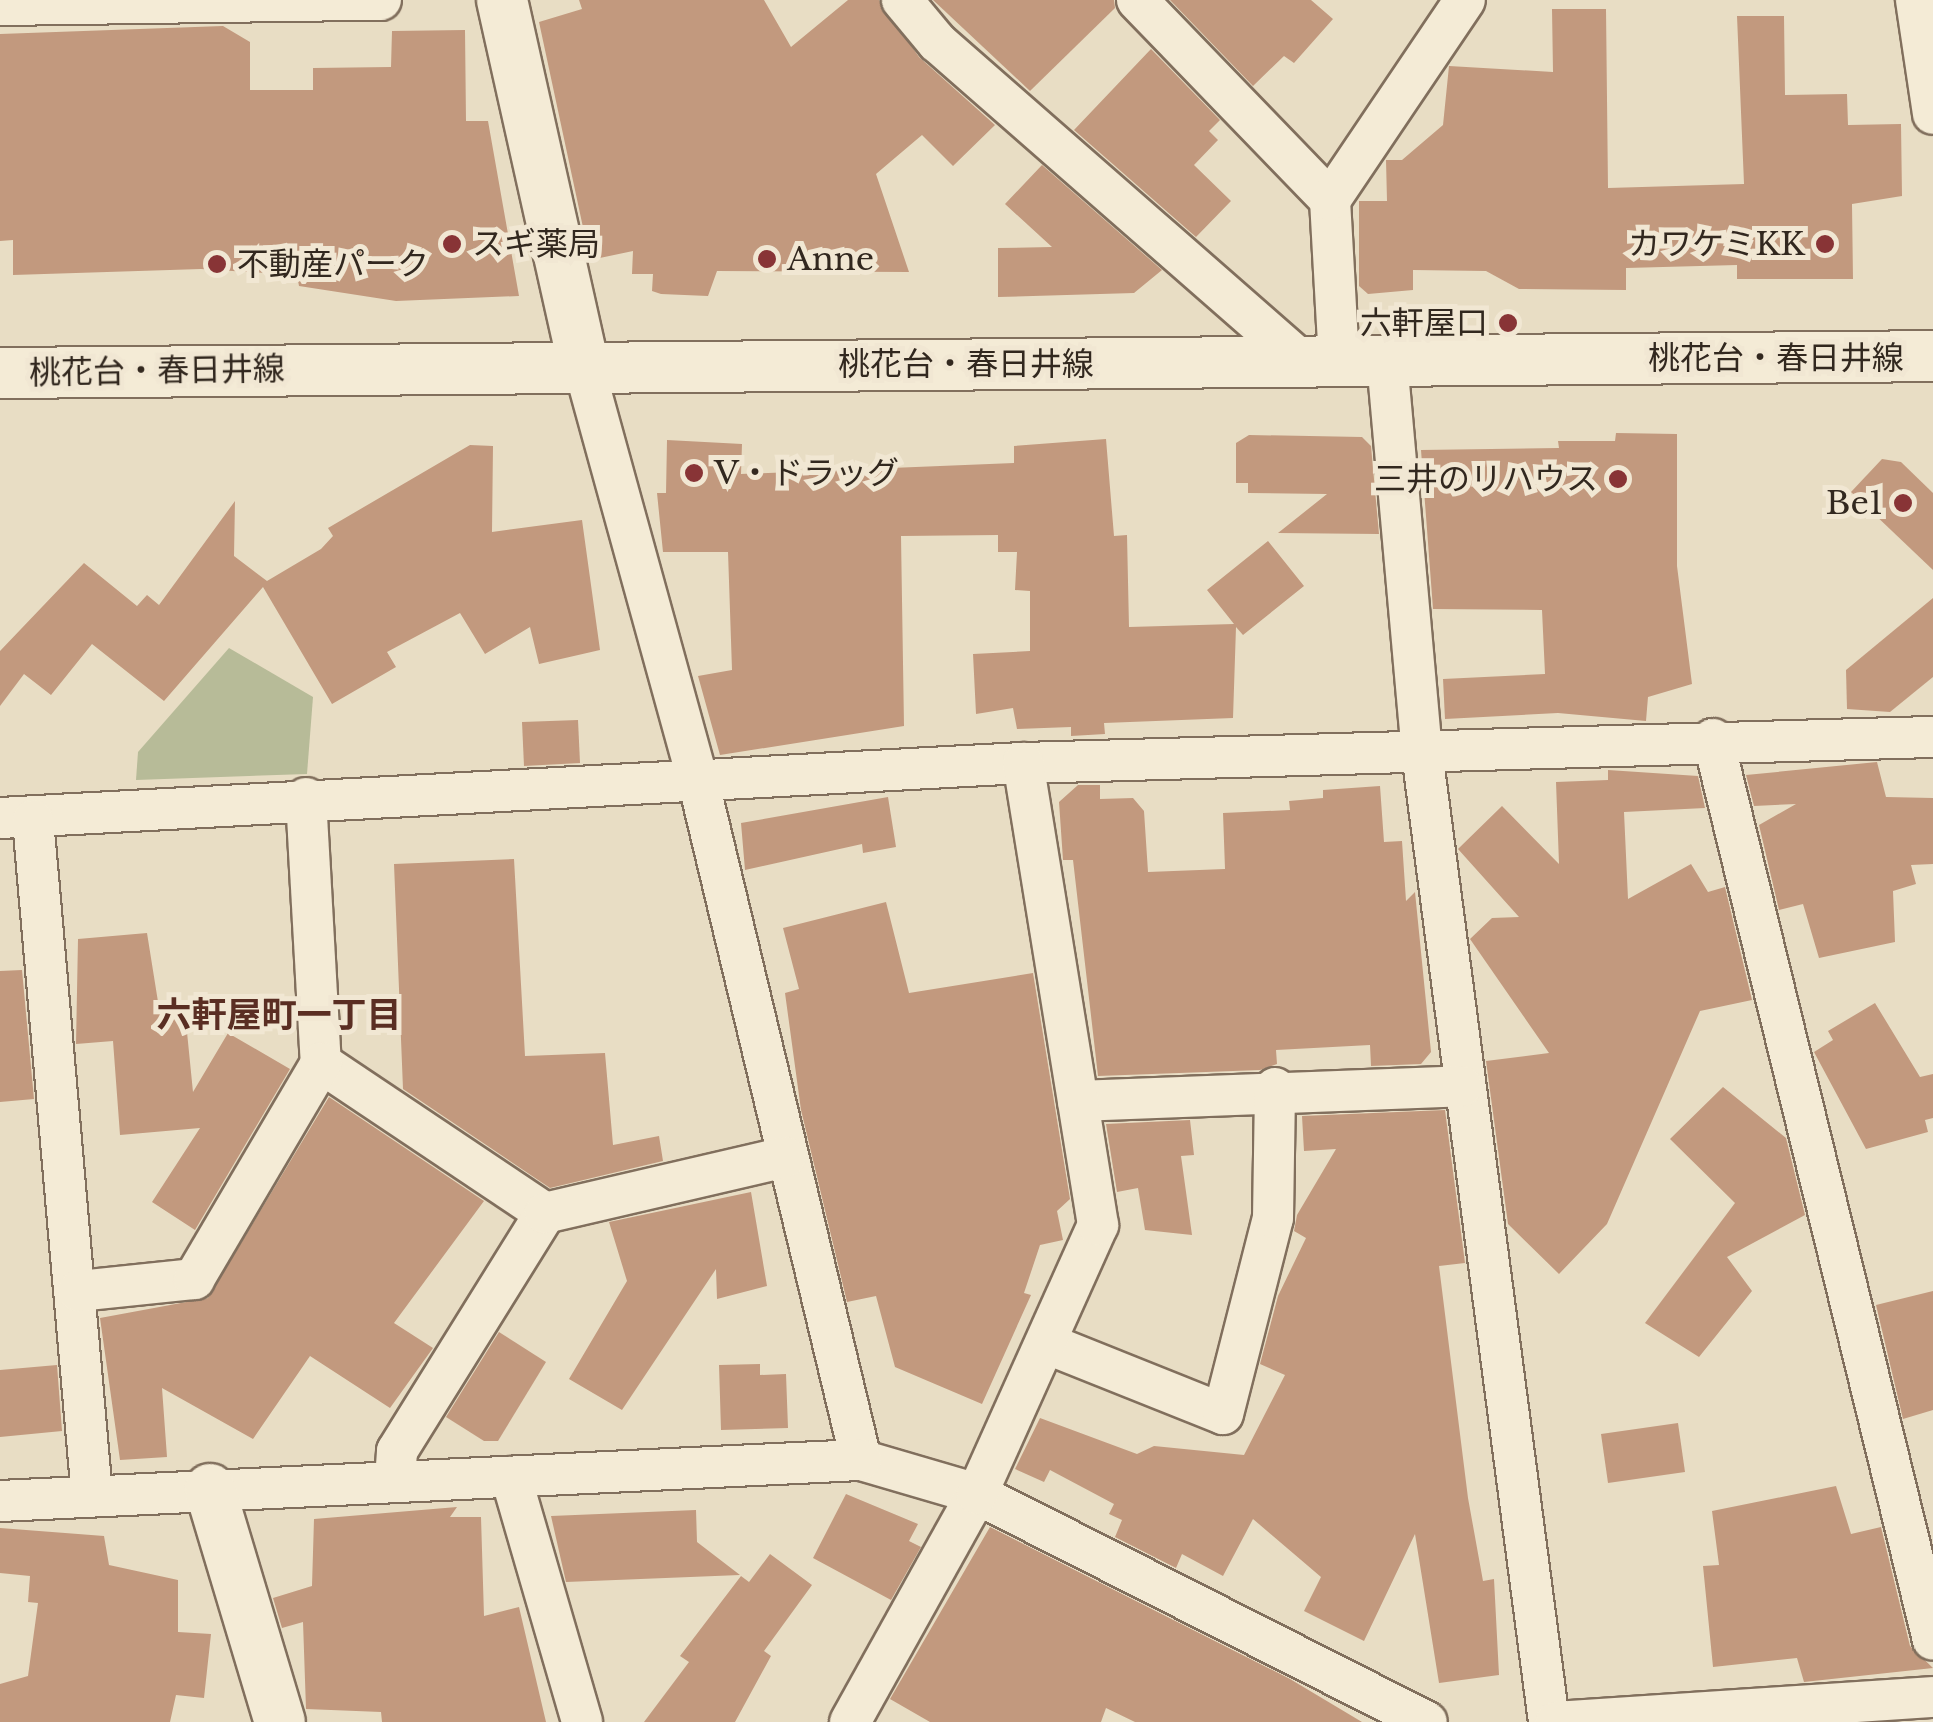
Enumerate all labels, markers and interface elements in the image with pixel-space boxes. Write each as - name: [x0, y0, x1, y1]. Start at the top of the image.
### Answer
- place label: スギ薬局: [472, 225, 600, 263]
- place label: カワケミKK: [1627, 225, 1805, 263]
- marker: スギ薬局: [441, 233, 463, 255]
- marker: カワケミKK: [1814, 233, 1836, 255]
- place label: Anne: [787, 240, 874, 278]
- place label: 不動産パーク: [237, 245, 429, 283]
- marker: Anne: [756, 248, 778, 270]
- marker: 不動産パーク: [206, 253, 228, 275]
- place label: 六軒屋口: [1360, 304, 1488, 342]
- marker: 六軒屋口: [1497, 312, 1519, 334]
- street label: 桃花台・春日井線: [1648, 339, 1904, 377]
- street label: 桃花台・春日井線: [838, 345, 1094, 383]
- street label: 桃花台・春日井線: [29, 350, 285, 392]
- place label: V・ドラッグ: [714, 454, 899, 492]
- place label: 三井のリハウス: [1374, 460, 1598, 498]
- marker: V・ドラッグ: [683, 462, 705, 484]
- marker: 三井のリハウス: [1607, 468, 1629, 490]
- place label: Be1: [1826, 484, 1883, 522]
- marker: Be1: [1892, 492, 1914, 514]
- district label: 六軒屋町一丁目: [157, 994, 401, 1036]

